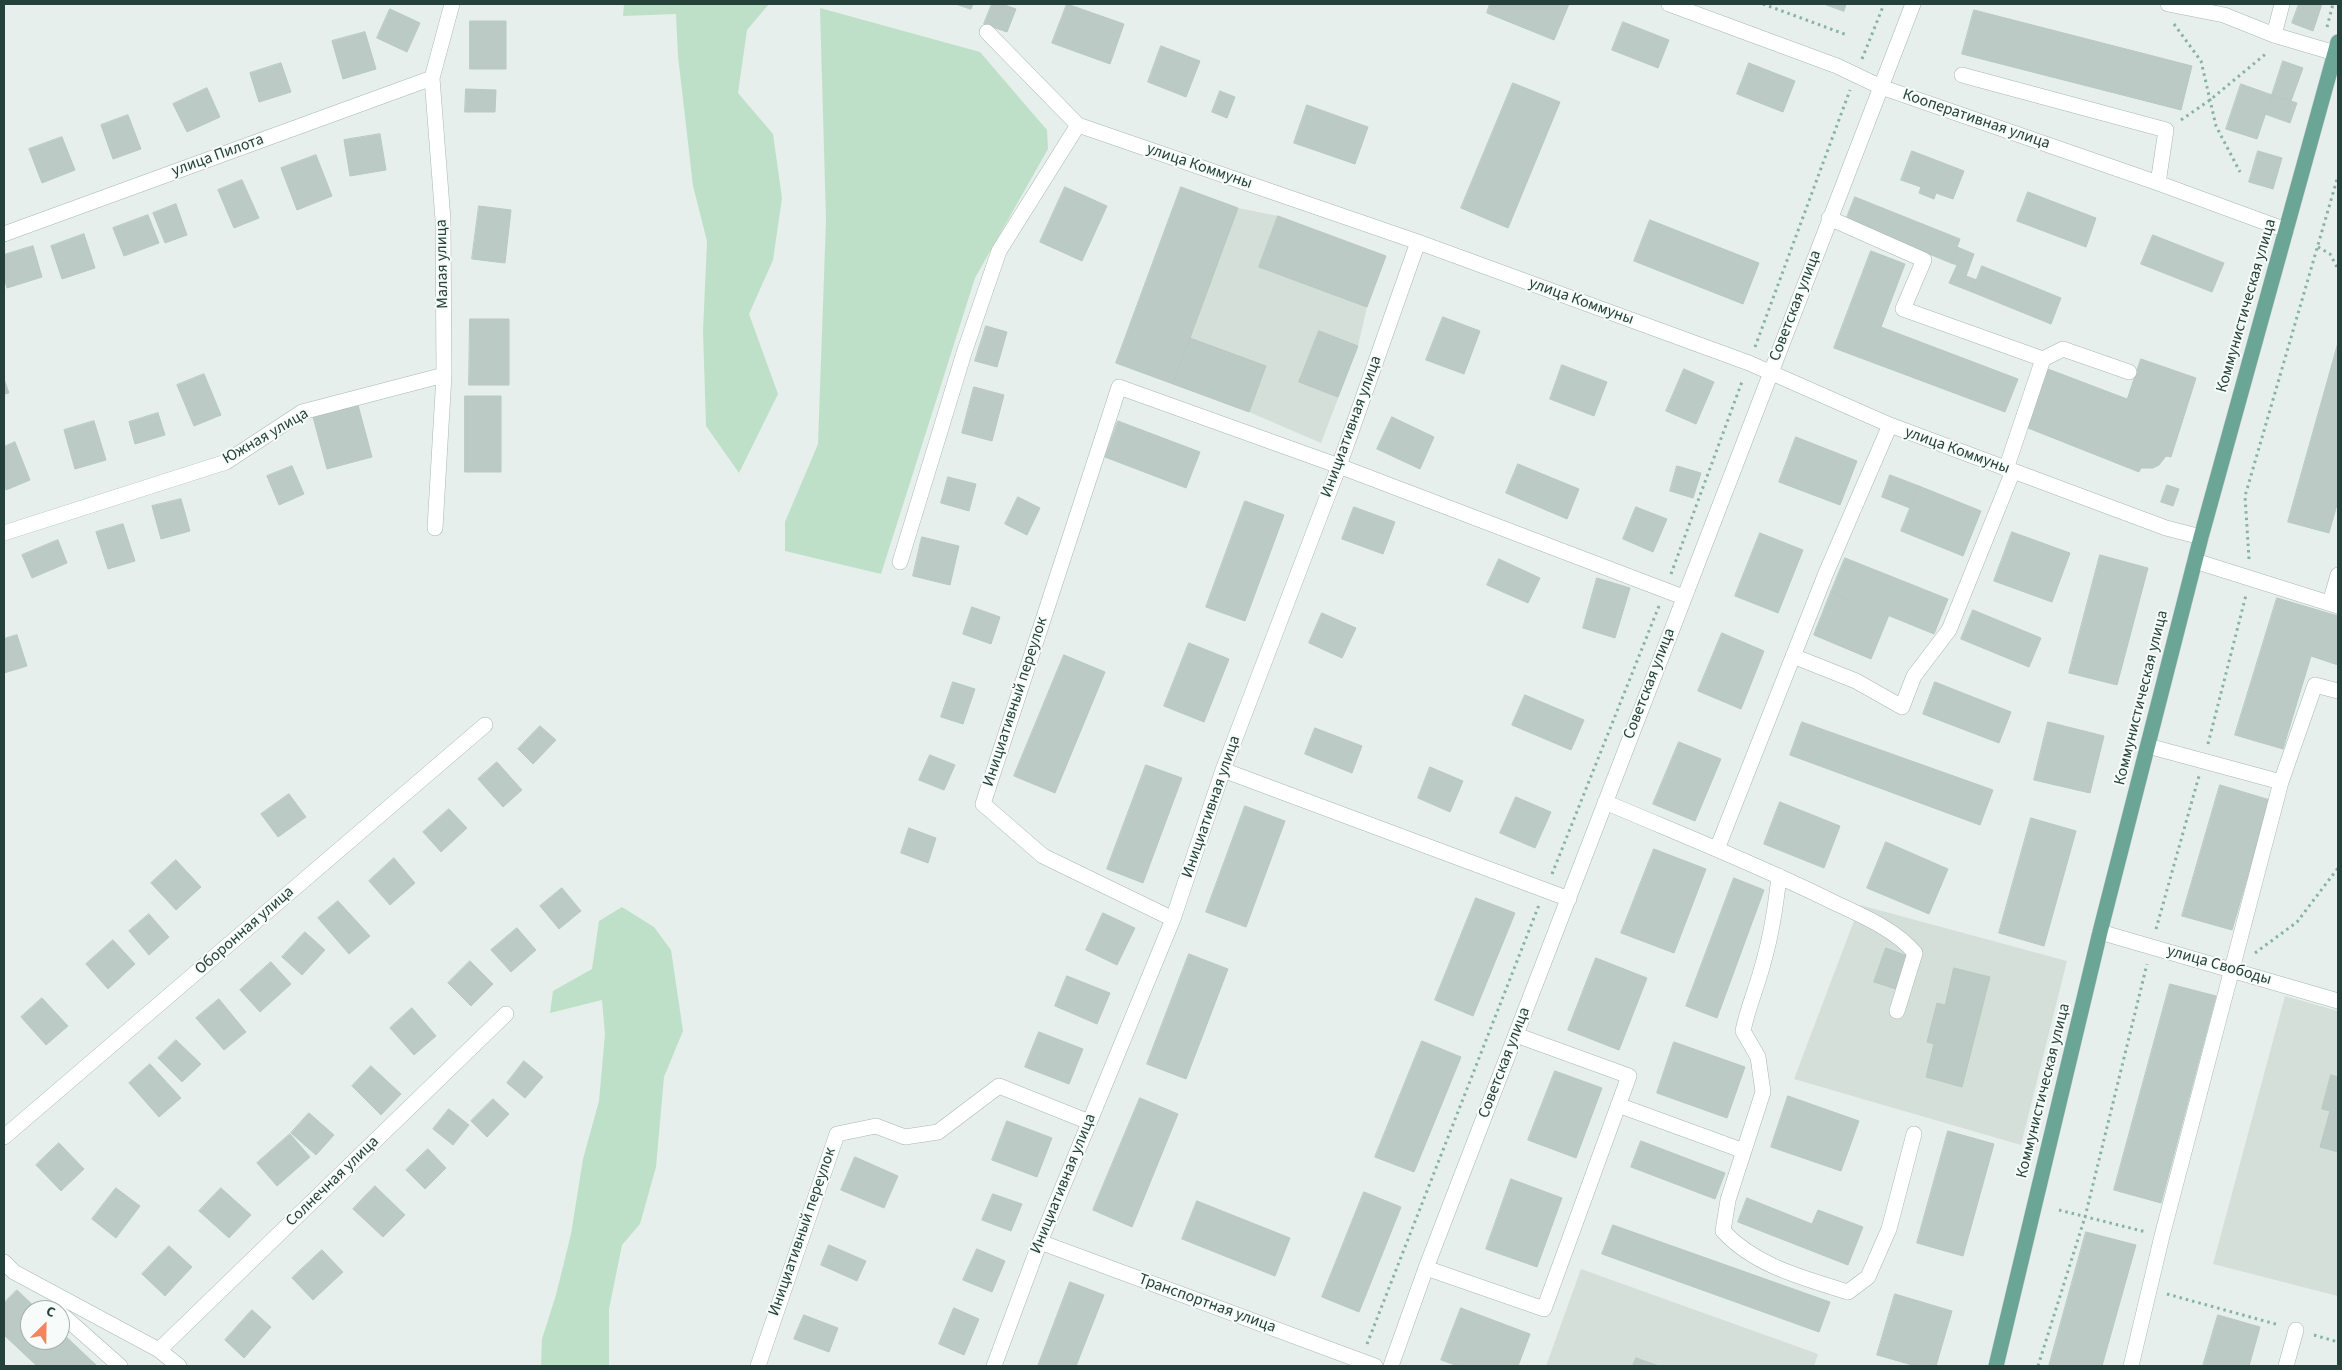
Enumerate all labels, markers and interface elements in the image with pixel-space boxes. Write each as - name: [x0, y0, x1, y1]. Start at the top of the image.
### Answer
- street label: Кооперативная улица: [1900, 86, 2052, 154]
- street label: улица Пилота: [169, 130, 267, 182]
- street label: улица Коммуны: [1144, 140, 1254, 194]
- street label: Коммунистическая улица: [2213, 217, 2281, 395]
- street label: Малая улица: [433, 219, 453, 309]
- street label: Советская улица: [1766, 248, 1826, 364]
- street label: улица Коммуны: [1526, 274, 1636, 330]
- street label: Инициативная улица: [1317, 354, 1387, 500]
- street label: Южная улица: [220, 405, 312, 469]
- street label: улица Коммуны: [1902, 423, 2012, 479]
- street label: Коммунистическая улица: [2111, 608, 2173, 788]
- street label: Инициативный переулок: [980, 615, 1052, 789]
- street label: Советская улица: [1620, 626, 1680, 742]
- street label: Инициативная улица: [1179, 733, 1245, 881]
- street label: Оборонная улица: [192, 883, 298, 979]
- street label: улица Свободы: [2165, 942, 2273, 990]
- street label: Коммунистическая улица: [2013, 1001, 2075, 1181]
- street label: Советская улица: [1475, 1005, 1535, 1121]
- street label: Инициативная улица: [1027, 1111, 1101, 1257]
- street label: Солнечная улица: [283, 1133, 383, 1231]
- street label: Инициативный переулок: [765, 1145, 841, 1319]
- street label: Транспортная улица: [1136, 1270, 1278, 1338]
- north arrow: [20, 1300, 70, 1350]
- text: С: [43, 1301, 58, 1323]

